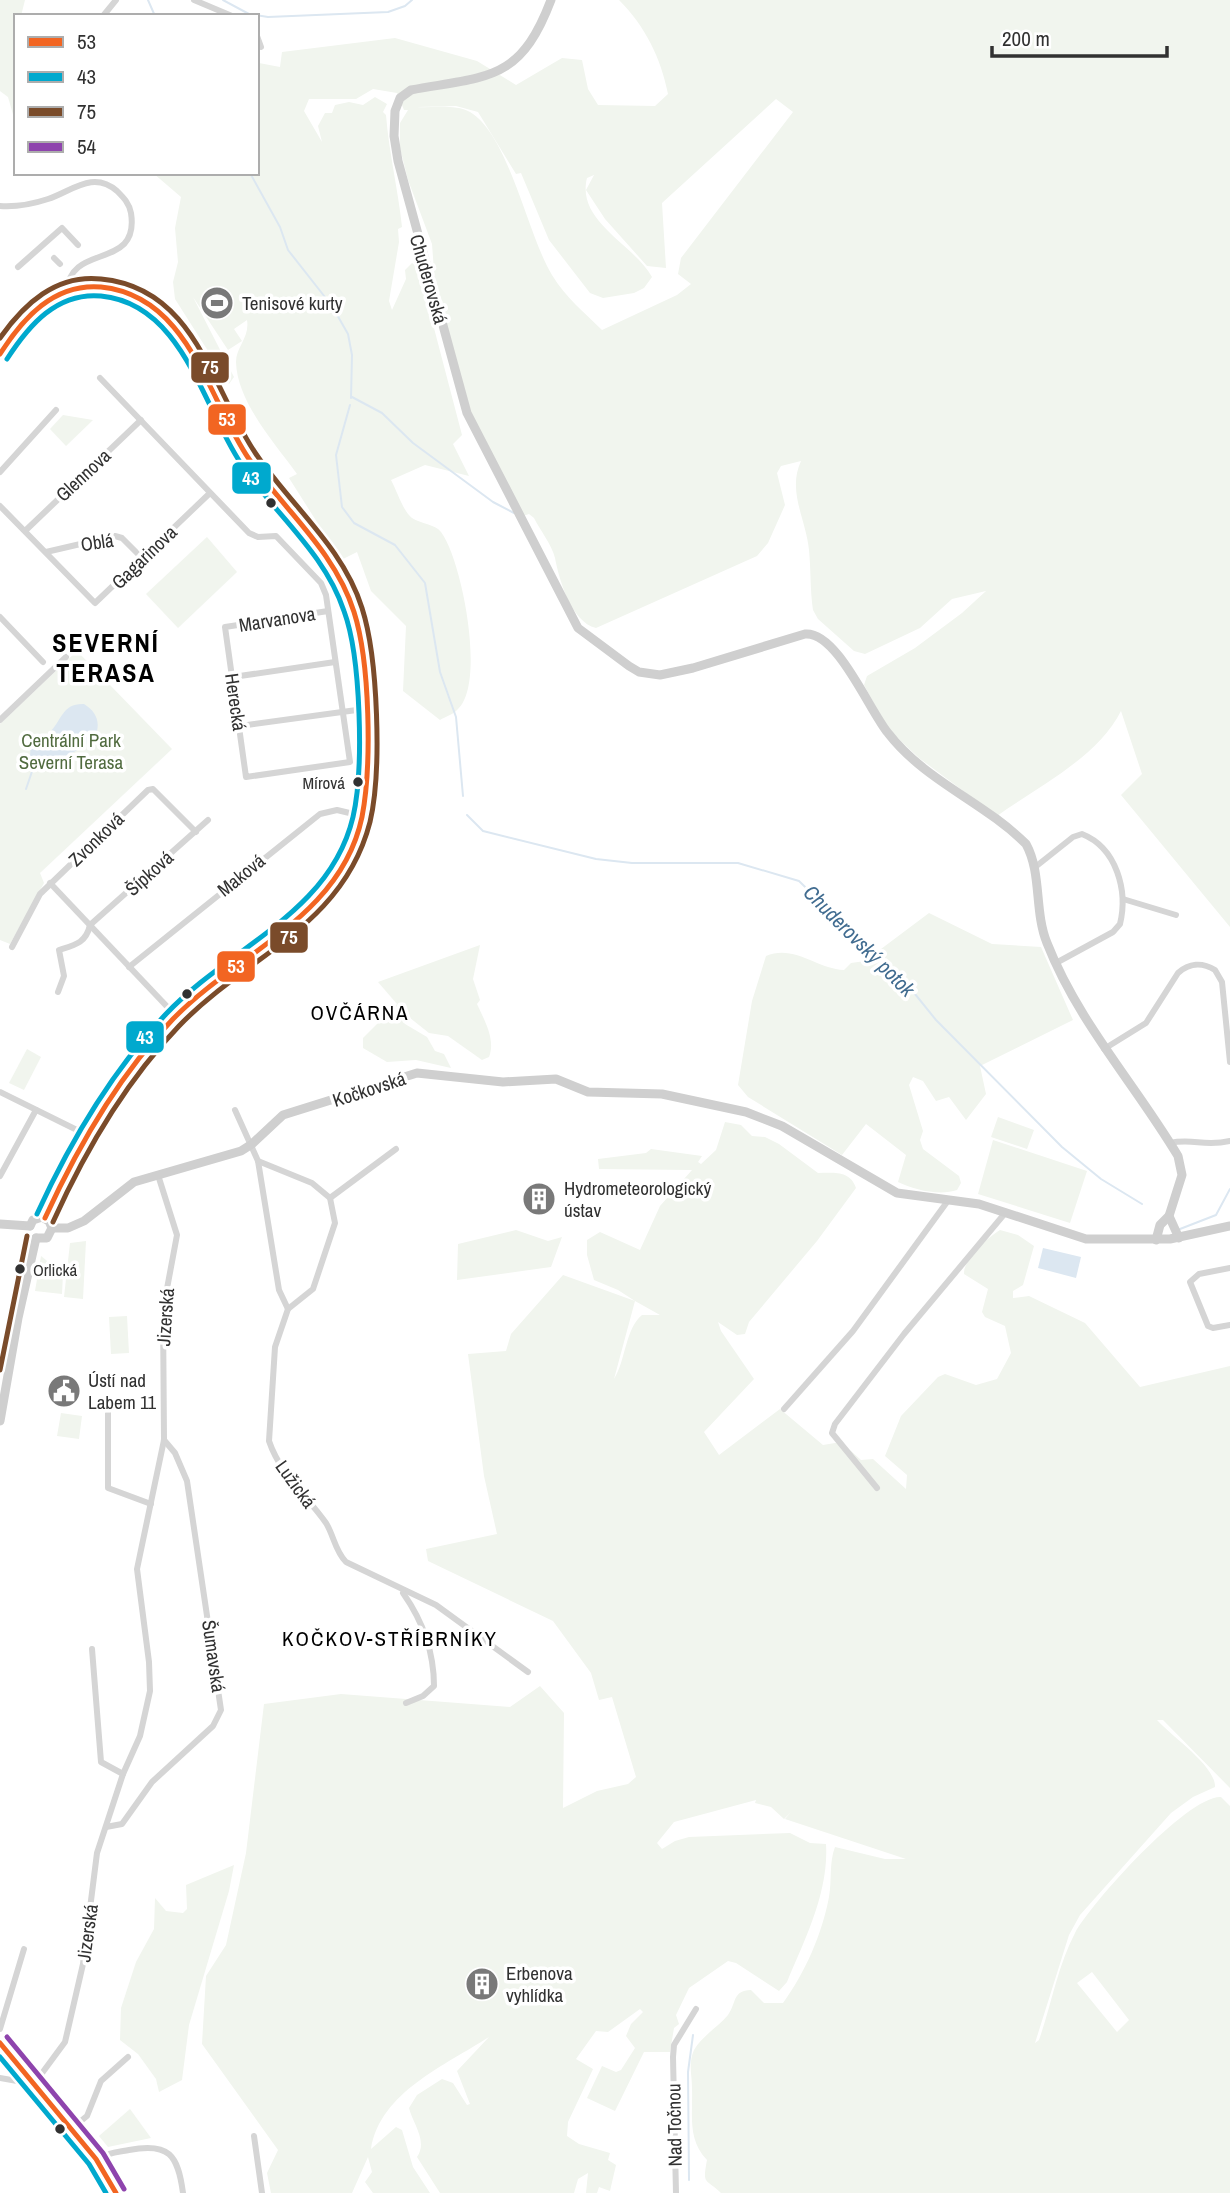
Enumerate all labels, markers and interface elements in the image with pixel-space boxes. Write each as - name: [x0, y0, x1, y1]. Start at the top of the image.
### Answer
- legend: [14, 14, 259, 175]
- scale bar: [992, 14, 1167, 58]
- text: 200 m: [1002, 24, 1050, 53]
- text: 53: [77, 27, 96, 56]
- text: 43: [77, 62, 96, 91]
- text: 75: [77, 97, 96, 126]
- text: 54: [77, 132, 97, 161]
- street label: Chuderovská: [404, 231, 454, 327]
- sports icon: Tenisové kurty: [198, 284, 236, 322]
- place label: Tenisové kurty: [242, 290, 343, 316]
- line badge: 75: [190, 351, 230, 384]
- text: 75: [201, 354, 219, 380]
- line badge: 53: [207, 403, 247, 436]
- text: 53: [218, 406, 236, 432]
- street label: Glennova: [50, 443, 116, 507]
- line badge: 43: [231, 461, 272, 495]
- text: 43: [242, 465, 260, 491]
- unlabelled marker: [264, 496, 278, 510]
- street label: Gagarinova: [106, 519, 183, 595]
- street label: Oblá: [79, 527, 115, 557]
- street label: Marvanova: [237, 600, 317, 638]
- district label: SEVERNÍ TERASA: [52, 625, 160, 690]
- street label: Herecká: [219, 671, 253, 733]
- park label: Centrální Park Severní Terasa: [19, 727, 124, 775]
- place label: Mírová: [302, 771, 345, 794]
- marker: Mírová: [351, 775, 365, 789]
- street label: Zvonková: [63, 806, 130, 872]
- street label: Šípková: [119, 844, 179, 902]
- street label: Maková: [212, 848, 271, 902]
- water label: Chuderovský potok: [797, 878, 923, 1004]
- line badge: 75: [269, 921, 309, 954]
- text: 75: [280, 924, 298, 950]
- line badge: 53: [216, 950, 256, 983]
- text: 53: [227, 953, 245, 979]
- unlabelled marker: [180, 987, 194, 1001]
- district label: OVČÁRNA: [310, 998, 410, 1027]
- line badge: 43: [125, 1020, 165, 1054]
- text: 43: [136, 1024, 154, 1050]
- street label: Kočkovská: [329, 1065, 409, 1113]
- place label: Hydrometeorologický ústav: [564, 1175, 711, 1223]
- building icon: Hydrometeorologický ústav: [520, 1180, 558, 1218]
- place label: Orlická: [33, 1258, 77, 1281]
- marker: Orlická: [13, 1262, 27, 1276]
- street label: Jizerská: [150, 1287, 180, 1347]
- place label: Ústí nad Labem 11: [88, 1367, 156, 1415]
- public building icon: Ústí nad Labem 11: [45, 1372, 83, 1410]
- street label: Lužická: [270, 1455, 322, 1514]
- street label: Šumavská: [196, 1618, 232, 1694]
- district label: KOČKOV-STŘÍBRNÍKY: [282, 1624, 498, 1653]
- street label: Jizerská: [70, 1902, 104, 1964]
- place label: Erbenova vyhlídka: [506, 1960, 573, 2008]
- building icon: Erbenova vyhlídka: [463, 1965, 501, 2003]
- street label: Nad Točnou: [660, 2083, 688, 2167]
- unlabelled marker: [53, 2122, 67, 2136]

